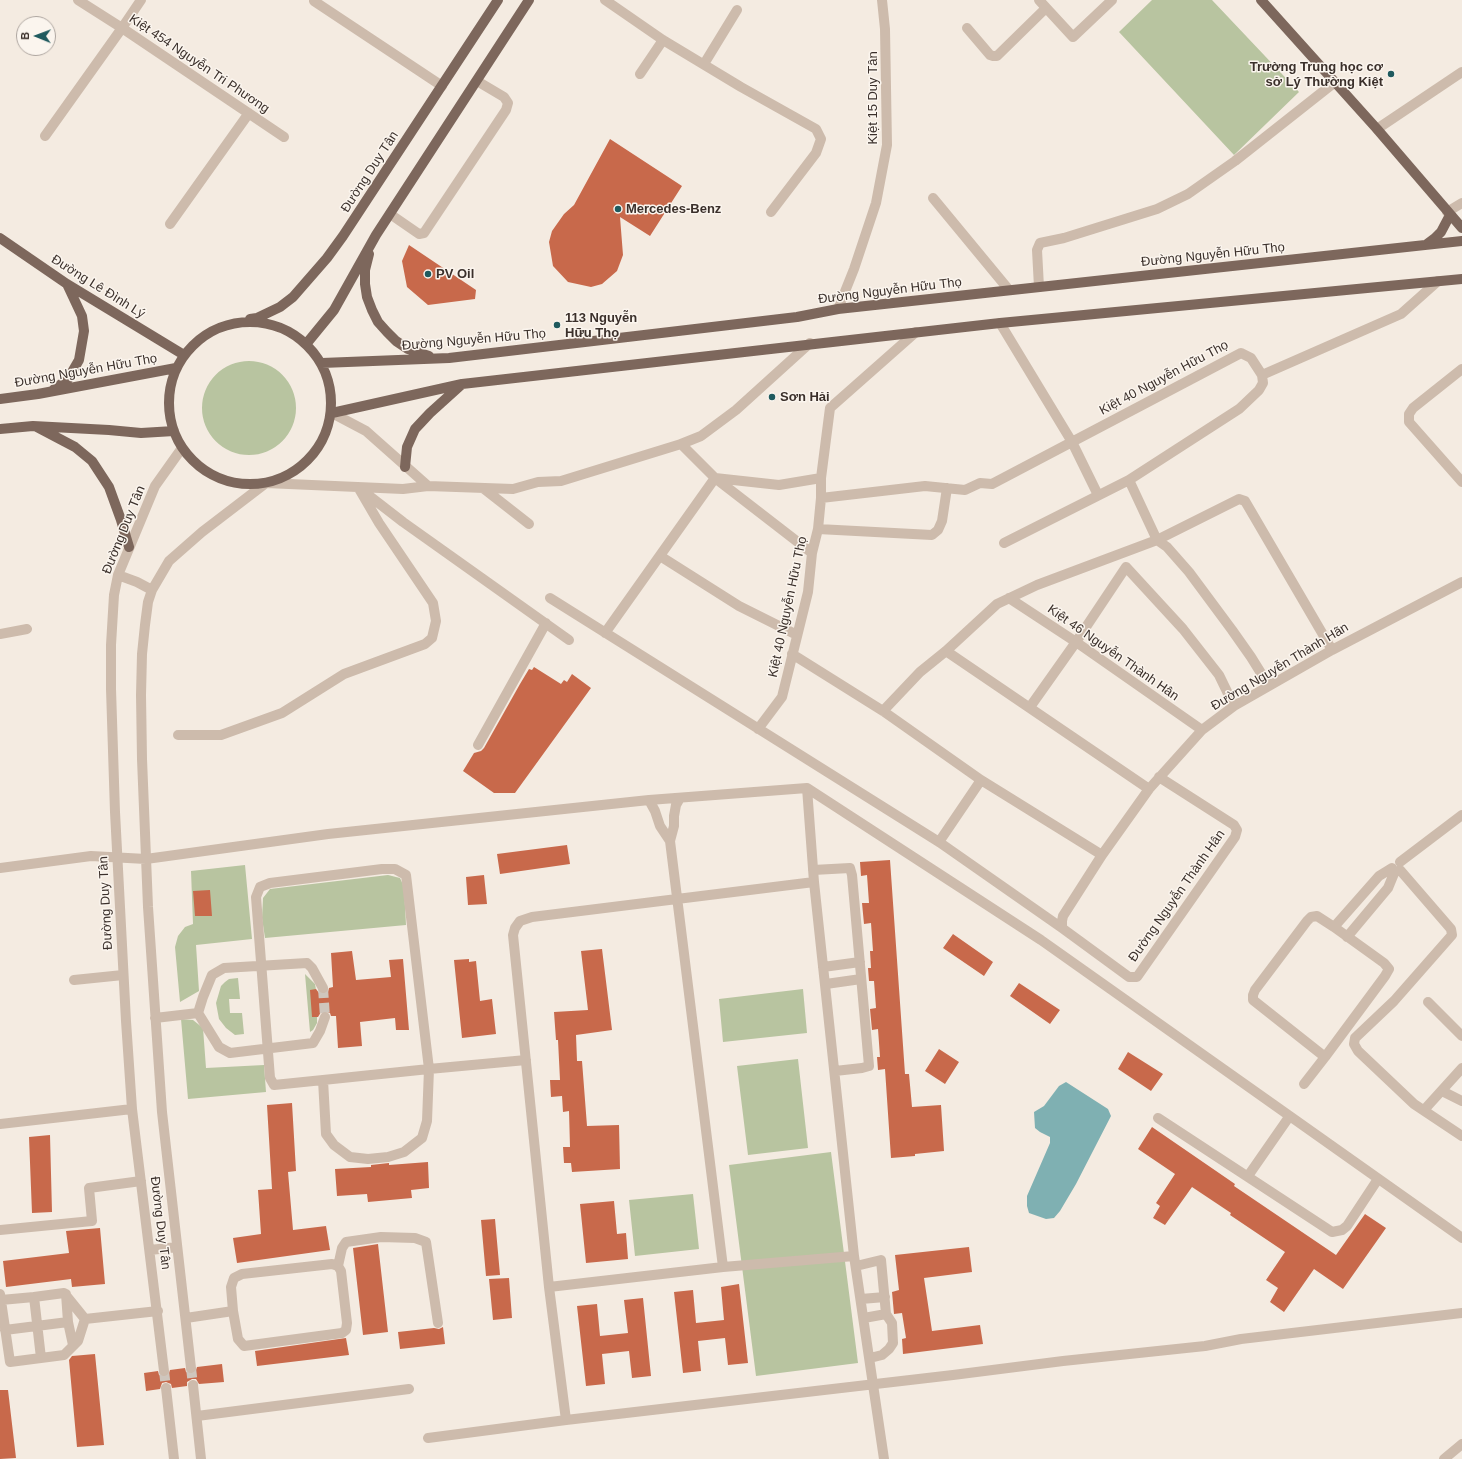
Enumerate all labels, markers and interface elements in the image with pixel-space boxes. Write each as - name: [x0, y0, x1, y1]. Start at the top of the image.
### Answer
- street label: Kiệt 454 Nguyễn Tri Phương: [126, 11, 272, 117]
- north arrow: [16, 16, 56, 56]
- text: B: [19, 32, 31, 40]
- street label: Kiệt 15 Duy Tân: [865, 51, 881, 145]
- place label: Trường Trung học cơ sở Lý Thường Kiệt: [1250, 59, 1383, 90]
- marker: Trường Trung học cơ sở Lý Thường Kiệt: [1386, 69, 1396, 79]
- street label: Đường Duy Tân: [338, 128, 402, 216]
- place label: Mercedes-Benz: [626, 201, 721, 217]
- marker: Mercedes-Benz: [613, 204, 623, 214]
- street label: Đường Nguyễn Hữu Thọ: [1140, 240, 1286, 270]
- street label: Đường Lê Đình Lý: [48, 252, 148, 322]
- place label: PV Oil: [436, 266, 474, 282]
- marker: PV Oil: [423, 269, 433, 279]
- street label: Đường Nguyễn Hữu Thọ: [817, 274, 963, 308]
- place label: 113 Nguyễn Hữu Thọ: [565, 310, 637, 341]
- marker: 113 Nguyễn Hữu Thọ: [552, 320, 562, 330]
- street label: Đường Nguyễn Hữu Thọ: [401, 326, 547, 354]
- street label: Kiệt 40 Nguyễn Hữu Thọ: [1097, 337, 1231, 419]
- street label: Đường Nguyễn Hữu Thọ: [14, 351, 158, 391]
- place label: Sơn Hải: [780, 389, 830, 405]
- marker: Sơn Hải: [767, 392, 777, 402]
- street label: Đường Duy Tân: [99, 484, 149, 576]
- street label: Kiệt 40 Nguyễn Hữu Thọ: [765, 535, 811, 679]
- street label: Kiệt 46 Nguyễn Thành Hân: [1044, 602, 1182, 704]
- street label: Đường Nguyễn Thành Hãn: [1209, 620, 1351, 714]
- street label: Đường Nguyễn Thành Hân: [1125, 827, 1229, 965]
- street label: Đường Duy Tân: [96, 856, 116, 950]
- street label: Đường Duy Tân: [147, 1175, 173, 1271]

